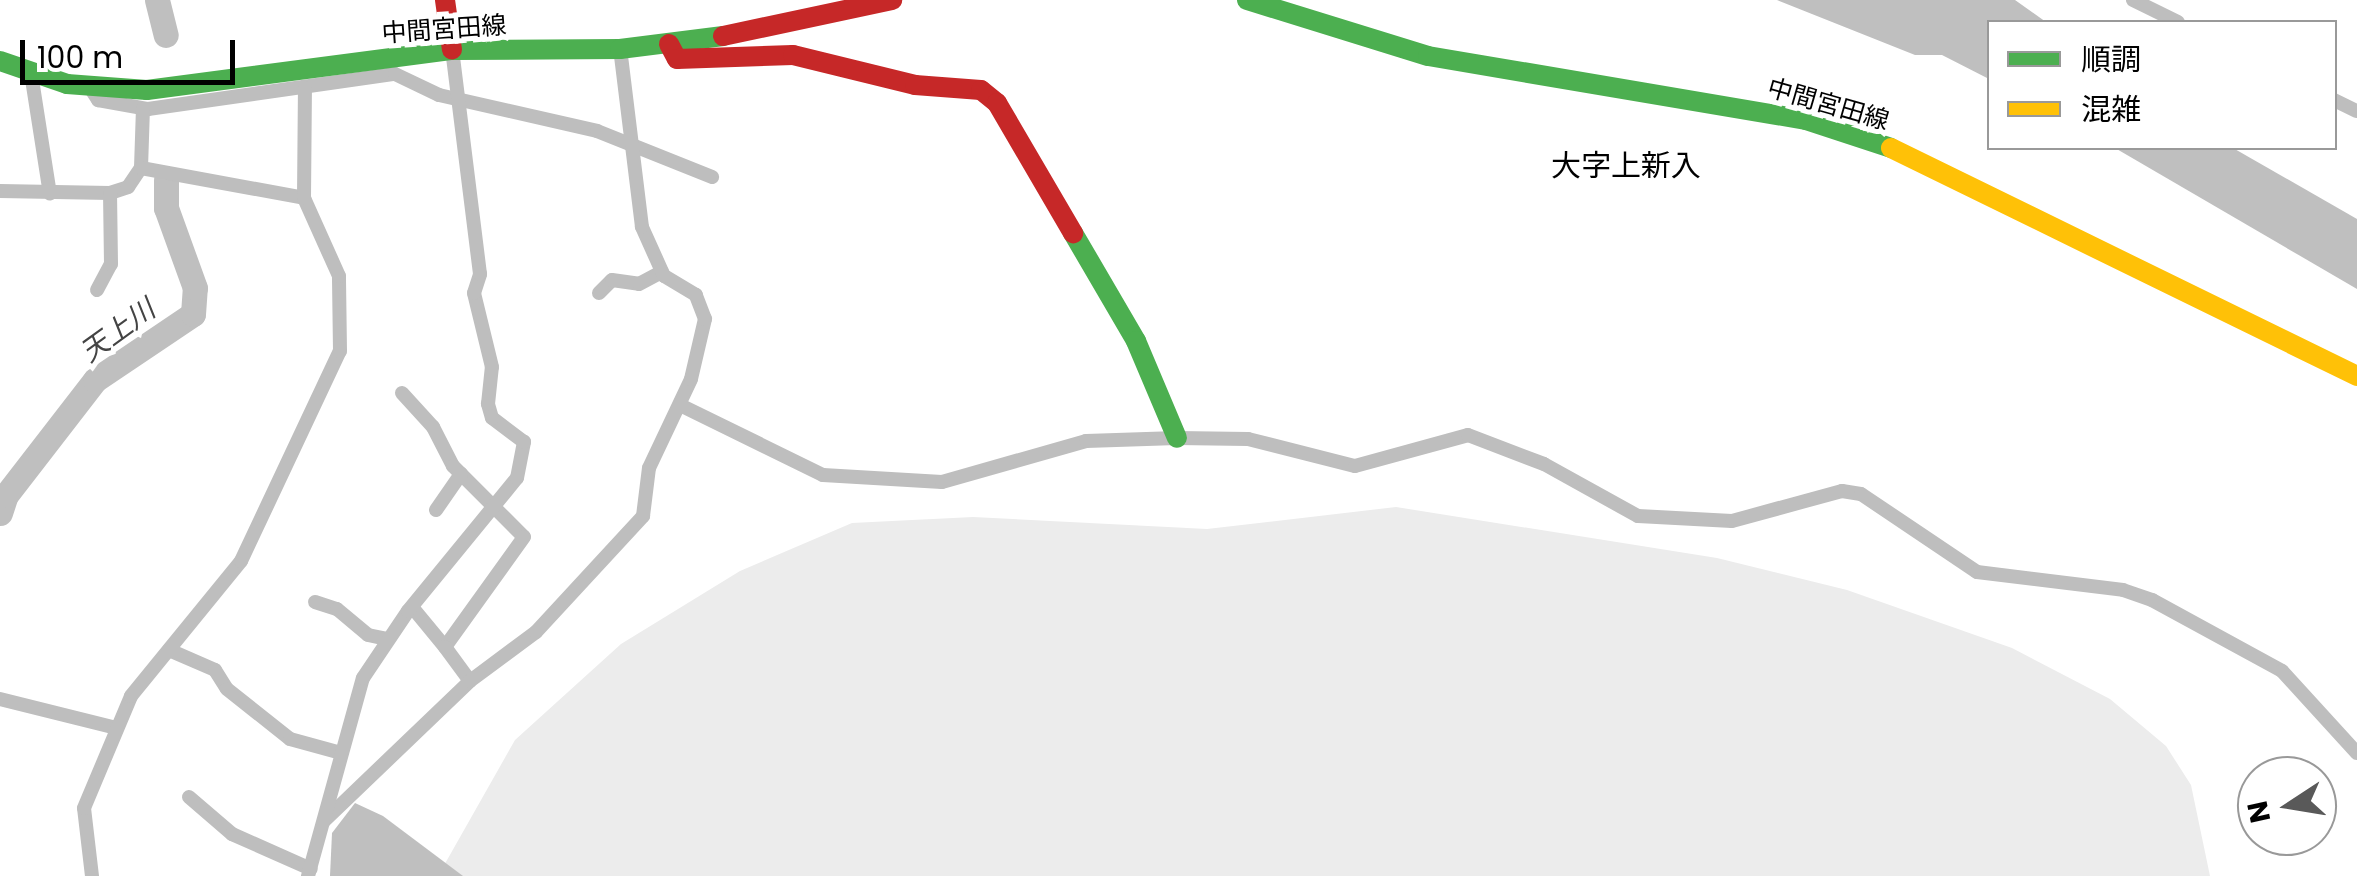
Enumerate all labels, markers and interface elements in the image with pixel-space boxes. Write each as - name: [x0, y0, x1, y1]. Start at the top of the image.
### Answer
- street label: 中間宮田線: [381, 11, 507, 49]
- scale bar: [25, 20, 240, 82]
- legend: [1987, 20, 2337, 150]
- text: 100 m: [37, 36, 123, 79]
- text: 順調: [2081, 38, 2141, 81]
- street label: 中間宮田線: [1764, 73, 1892, 137]
- text: 混雑: [2081, 88, 2141, 131]
- district label: 大字上新入: [1551, 148, 1701, 184]
- water label: 天上川: [74, 293, 162, 369]
- north arrow: [2237, 756, 2337, 856]
- text: N: [2238, 798, 2280, 826]

